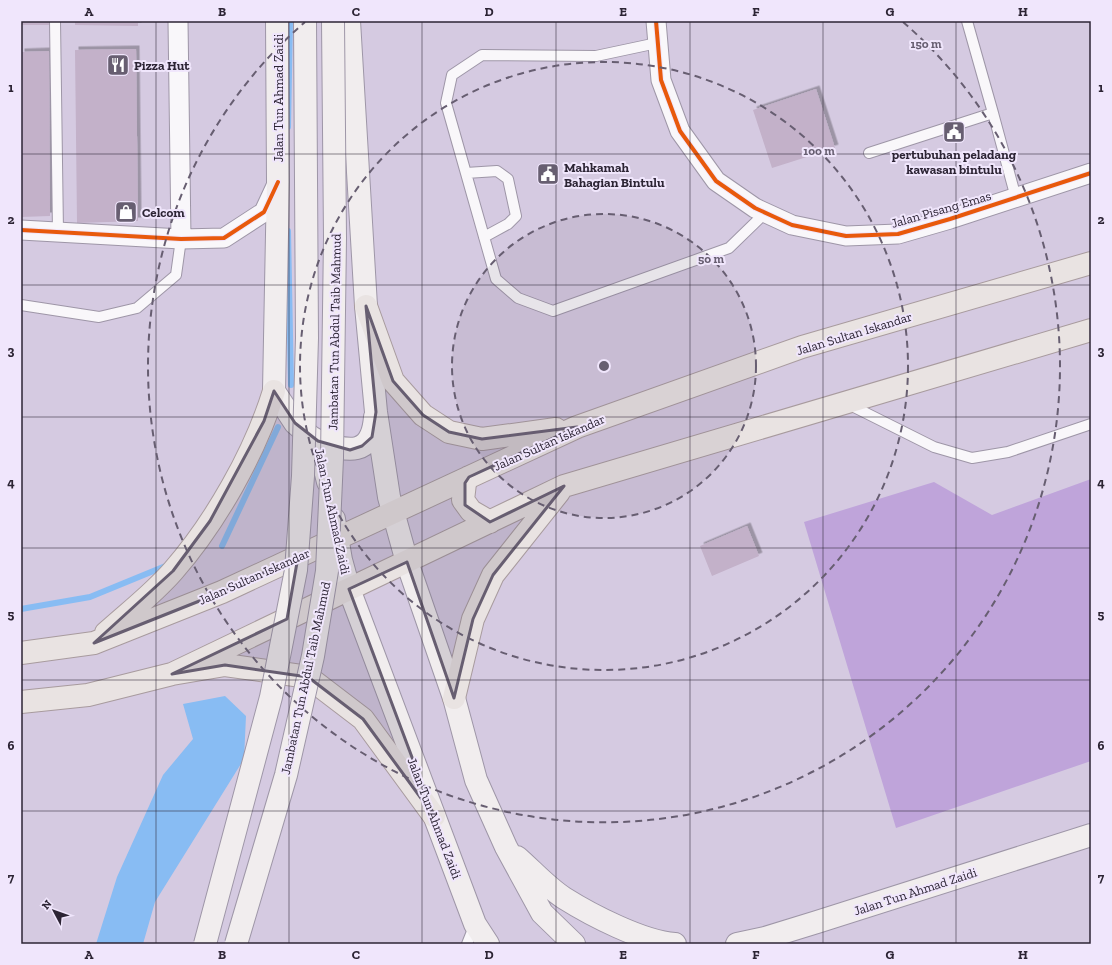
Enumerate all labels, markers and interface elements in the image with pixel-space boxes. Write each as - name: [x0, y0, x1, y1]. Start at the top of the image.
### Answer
- text: A: [85, 4, 94, 19]
- text: B: [218, 4, 226, 19]
- text: C: [352, 4, 360, 19]
- text: D: [484, 4, 494, 19]
- text: E: [619, 4, 627, 19]
- text: F: [752, 4, 760, 19]
- text: G: [886, 4, 895, 19]
- text: H: [1018, 4, 1028, 19]
- street label: Jalan Tun Ahmad Zaidi: [271, 33, 286, 162]
- text: 150 m: [911, 37, 942, 51]
- restaurant icon: Pizza Hut: [105, 52, 131, 78]
- place label: Pizza Hut: [134, 58, 190, 73]
- text: 1: [8, 80, 14, 95]
- text: 1: [1098, 80, 1104, 95]
- public building icon: pertubuhan peladang kawasan bintulu: [941, 119, 967, 145]
- text: 100 m: [803, 144, 835, 158]
- place label: pertubuhan peladang kawasan bintulu: [892, 147, 1017, 177]
- place label: Mahkamah Bahagian Bintulu: [564, 160, 665, 190]
- public building icon: Mahkamah Bahagian Bintulu: [535, 161, 561, 187]
- street label: Jalan Pisang Emas: [889, 188, 993, 231]
- shop icon: Celcom: [113, 199, 139, 225]
- place label: Celcom: [142, 205, 185, 220]
- text: 2: [8, 212, 15, 227]
- text: 2: [1098, 212, 1105, 227]
- street label: Jambatan Tun Abdul Taib Mahmud: [325, 233, 344, 431]
- text: 50 m: [698, 252, 724, 266]
- street label: Jalan Sultan Iskandar: [794, 309, 914, 358]
- text: 3: [8, 343, 15, 358]
- text: 3: [1098, 343, 1105, 358]
- centre of rings: [597, 359, 611, 373]
- street label: Jalan Sultan Iskandar: [491, 411, 607, 474]
- street label: Jalan Tun Ahmad Zaidi: [312, 447, 353, 576]
- text: 4: [7, 475, 15, 490]
- text: 4: [1097, 475, 1105, 490]
- street label: Jalan Sultan Iskandar: [196, 545, 312, 608]
- street label: Jambatan Tun Abdul Taib Mahmud: [278, 580, 333, 776]
- text: 5: [8, 607, 15, 622]
- text: 5: [1098, 607, 1105, 622]
- text: 6: [8, 738, 15, 753]
- text: 6: [1098, 738, 1105, 753]
- street label: Jalan Tun Ahmad Zaidi: [404, 755, 465, 881]
- street label: Jalan Tun Ahmad Zaidi: [852, 864, 979, 918]
- text: 7: [8, 870, 15, 885]
- text: 7: [1098, 870, 1105, 885]
- north arrow: [34, 891, 74, 931]
- text: N: [39, 897, 55, 912]
- text: A: [85, 947, 94, 962]
- text: B: [218, 947, 226, 962]
- text: C: [352, 947, 360, 962]
- text: D: [484, 947, 494, 962]
- text: E: [619, 947, 627, 962]
- text: F: [752, 947, 760, 962]
- text: G: [886, 947, 895, 962]
- text: H: [1018, 947, 1028, 962]

